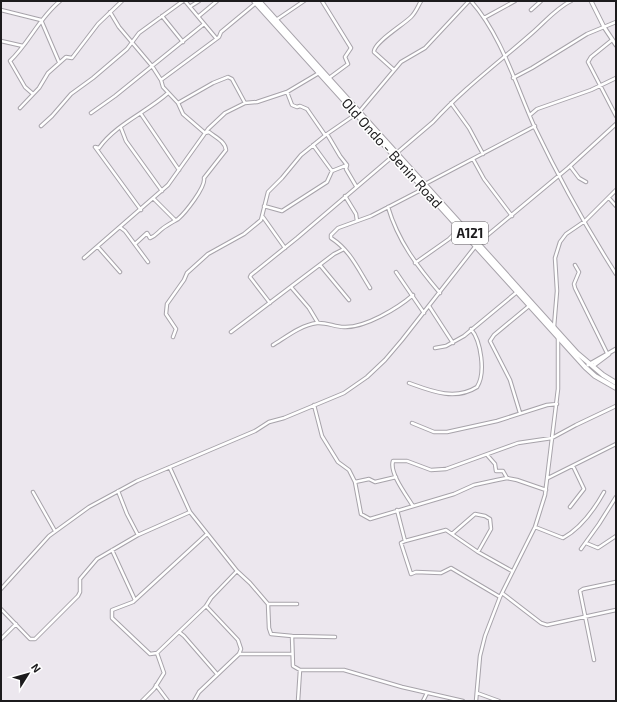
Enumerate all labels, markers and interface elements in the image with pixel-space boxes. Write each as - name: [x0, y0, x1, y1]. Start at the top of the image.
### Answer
- street label: Old Ondo - Benin Road: [339, 94, 446, 211]
- road number: A121: [452, 222, 488, 244]
- north arrow: [8, 654, 48, 694]
- text: N: [29, 661, 44, 675]

